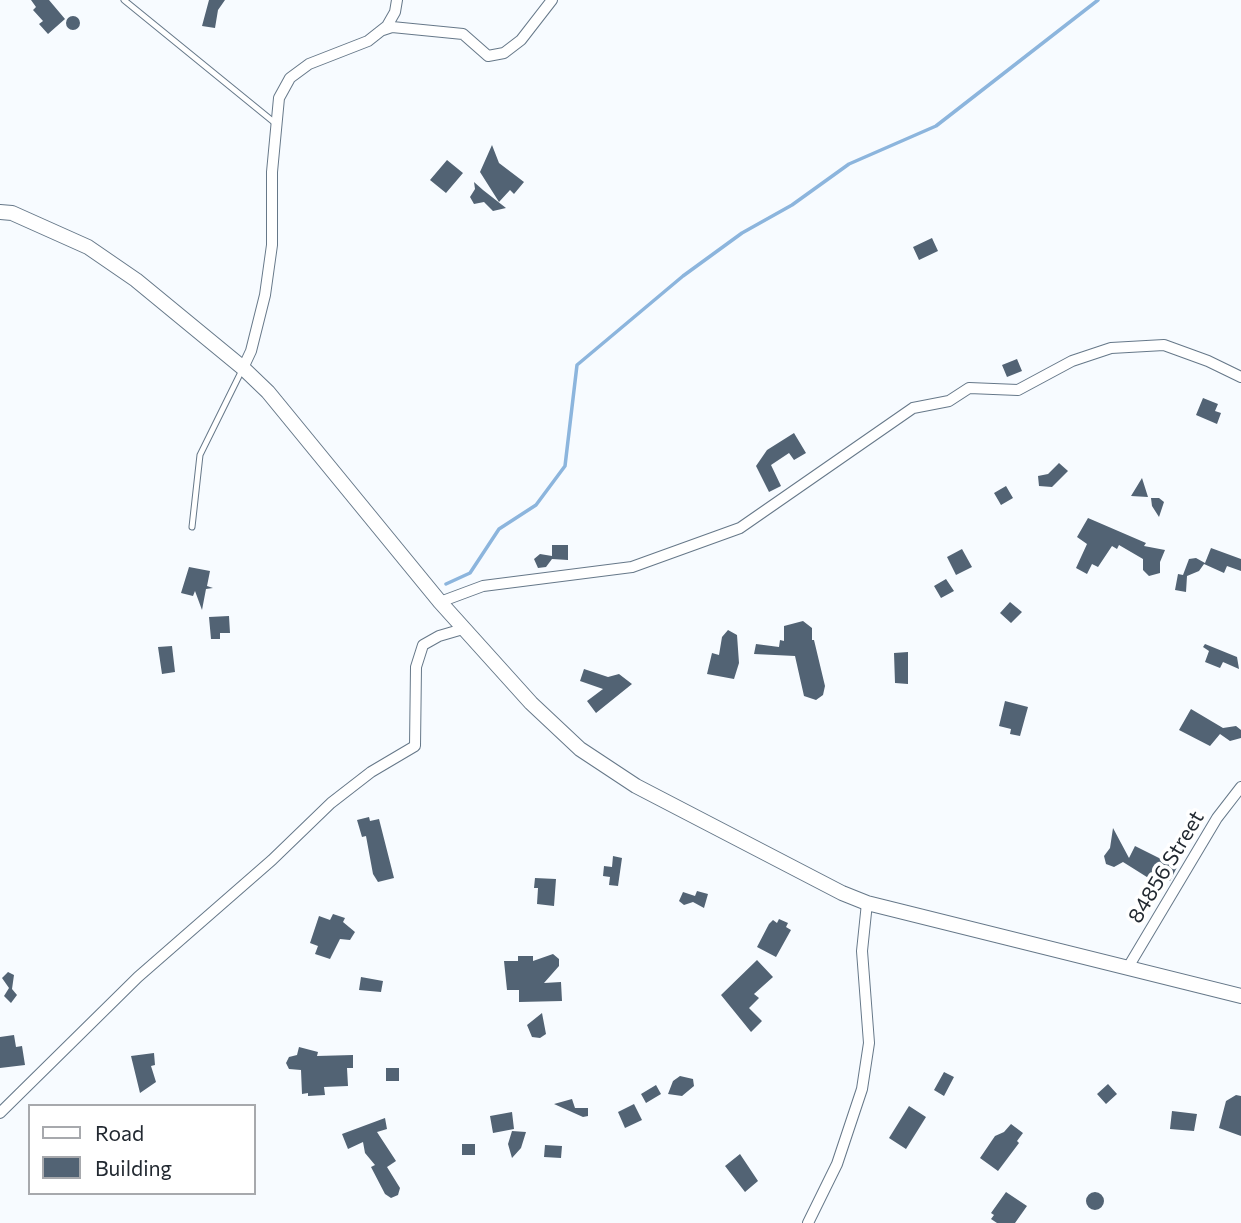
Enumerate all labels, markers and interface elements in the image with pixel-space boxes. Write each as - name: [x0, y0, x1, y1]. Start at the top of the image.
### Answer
- street label: 84856 Street: [1123, 806, 1209, 928]
- legend: [28, 1104, 256, 1195]
- text: Road: [95, 1120, 144, 1145]
- text: Building: [95, 1155, 172, 1180]

